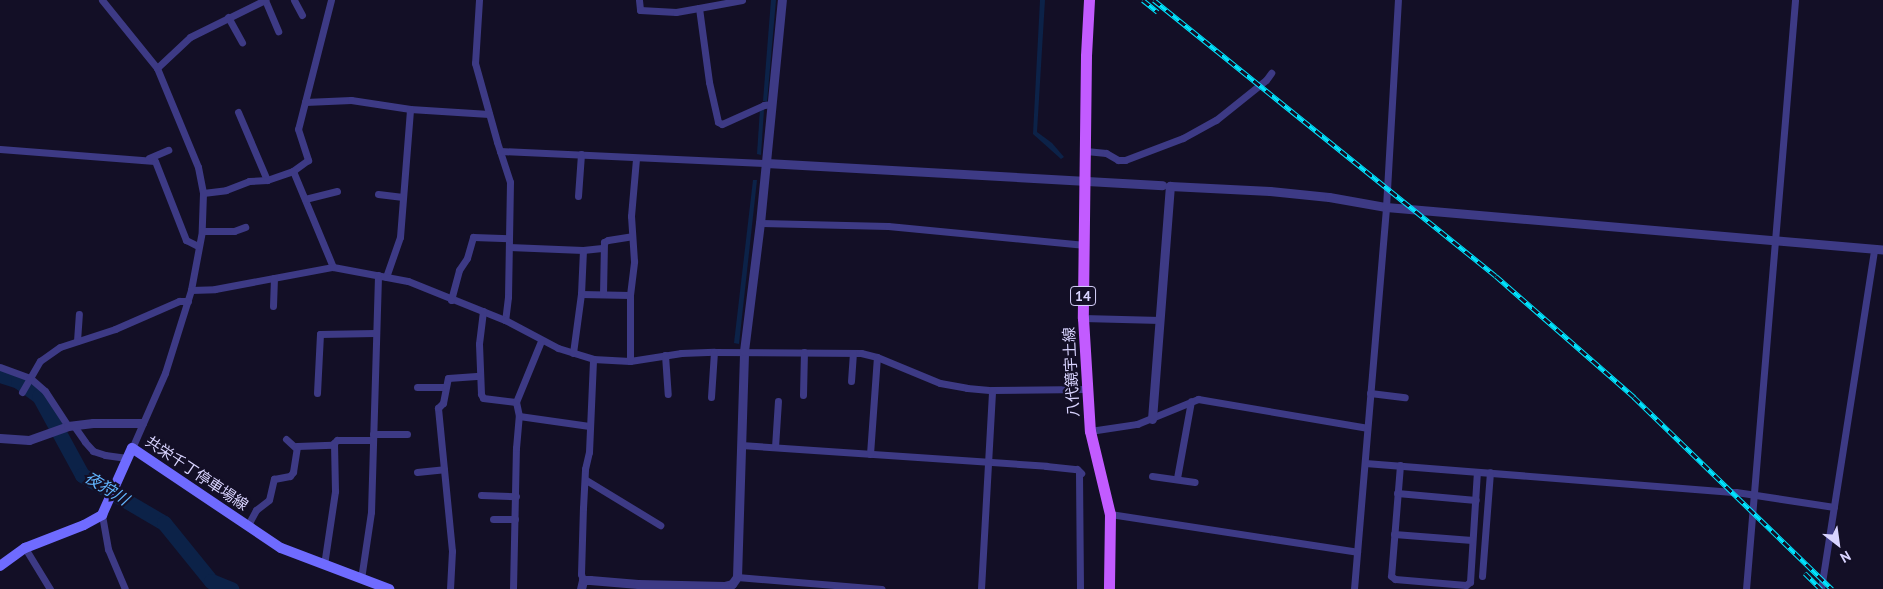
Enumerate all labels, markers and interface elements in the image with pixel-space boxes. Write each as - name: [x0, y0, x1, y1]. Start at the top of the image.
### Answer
- road number: 14: [1069, 284, 1097, 308]
- street label: 八代鏡宇土線: [1060, 327, 1082, 417]
- street label: 共栄千丁停車場線: [142, 432, 252, 514]
- water label: 夜狩川: [82, 467, 132, 509]
- north arrow: [1813, 519, 1863, 569]
- text: N: [1837, 547, 1854, 567]

